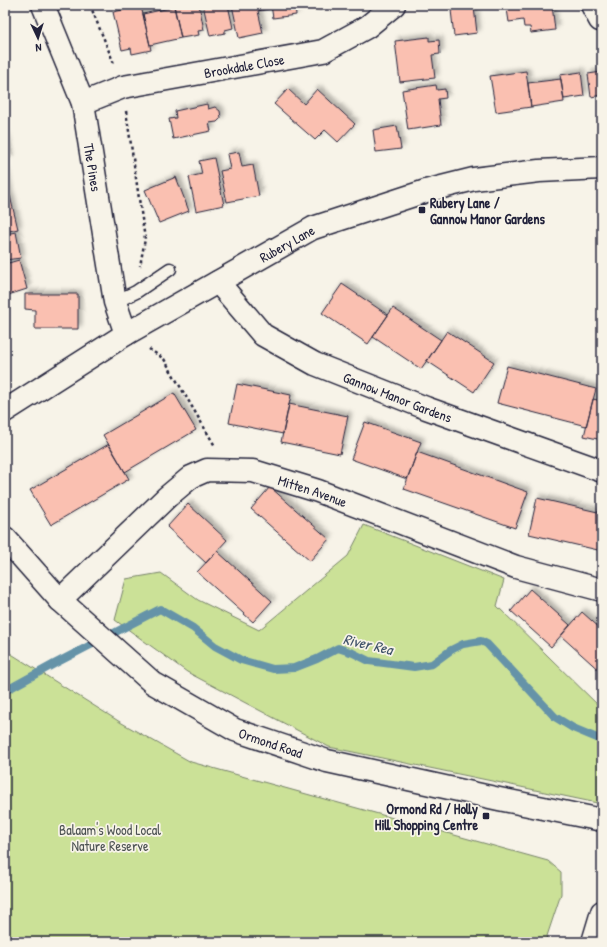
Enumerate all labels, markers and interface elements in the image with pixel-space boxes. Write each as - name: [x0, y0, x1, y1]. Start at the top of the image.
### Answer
- north arrow: [18, 18, 58, 58]
- text: N: [35, 41, 42, 55]
- street label: Brookdale Close: [202, 49, 286, 82]
- street label: The Pines: [80, 142, 107, 193]
- place label: Rubery Lane / Gannow Manor Gardens: [430, 193, 546, 228]
- marker: Rubery Lane / Gannow Manor Gardens: [417, 205, 427, 215]
- street label: Rubery Lane: [256, 220, 318, 266]
- street label: Gannow Manor Gardens: [341, 367, 455, 426]
- street label: Mitten Avenue: [276, 470, 350, 511]
- water label: River Rea: [341, 628, 397, 660]
- street label: Ormond Road: [236, 723, 306, 762]
- place label: Ormond Rd / Holly Hill Shopping Centre: [375, 799, 478, 836]
- marker: Ormond Rd / Holly Hill Shopping Centre: [481, 811, 491, 821]
- park label: Balaam's Wood Local Nature Reserve: [59, 820, 161, 855]

